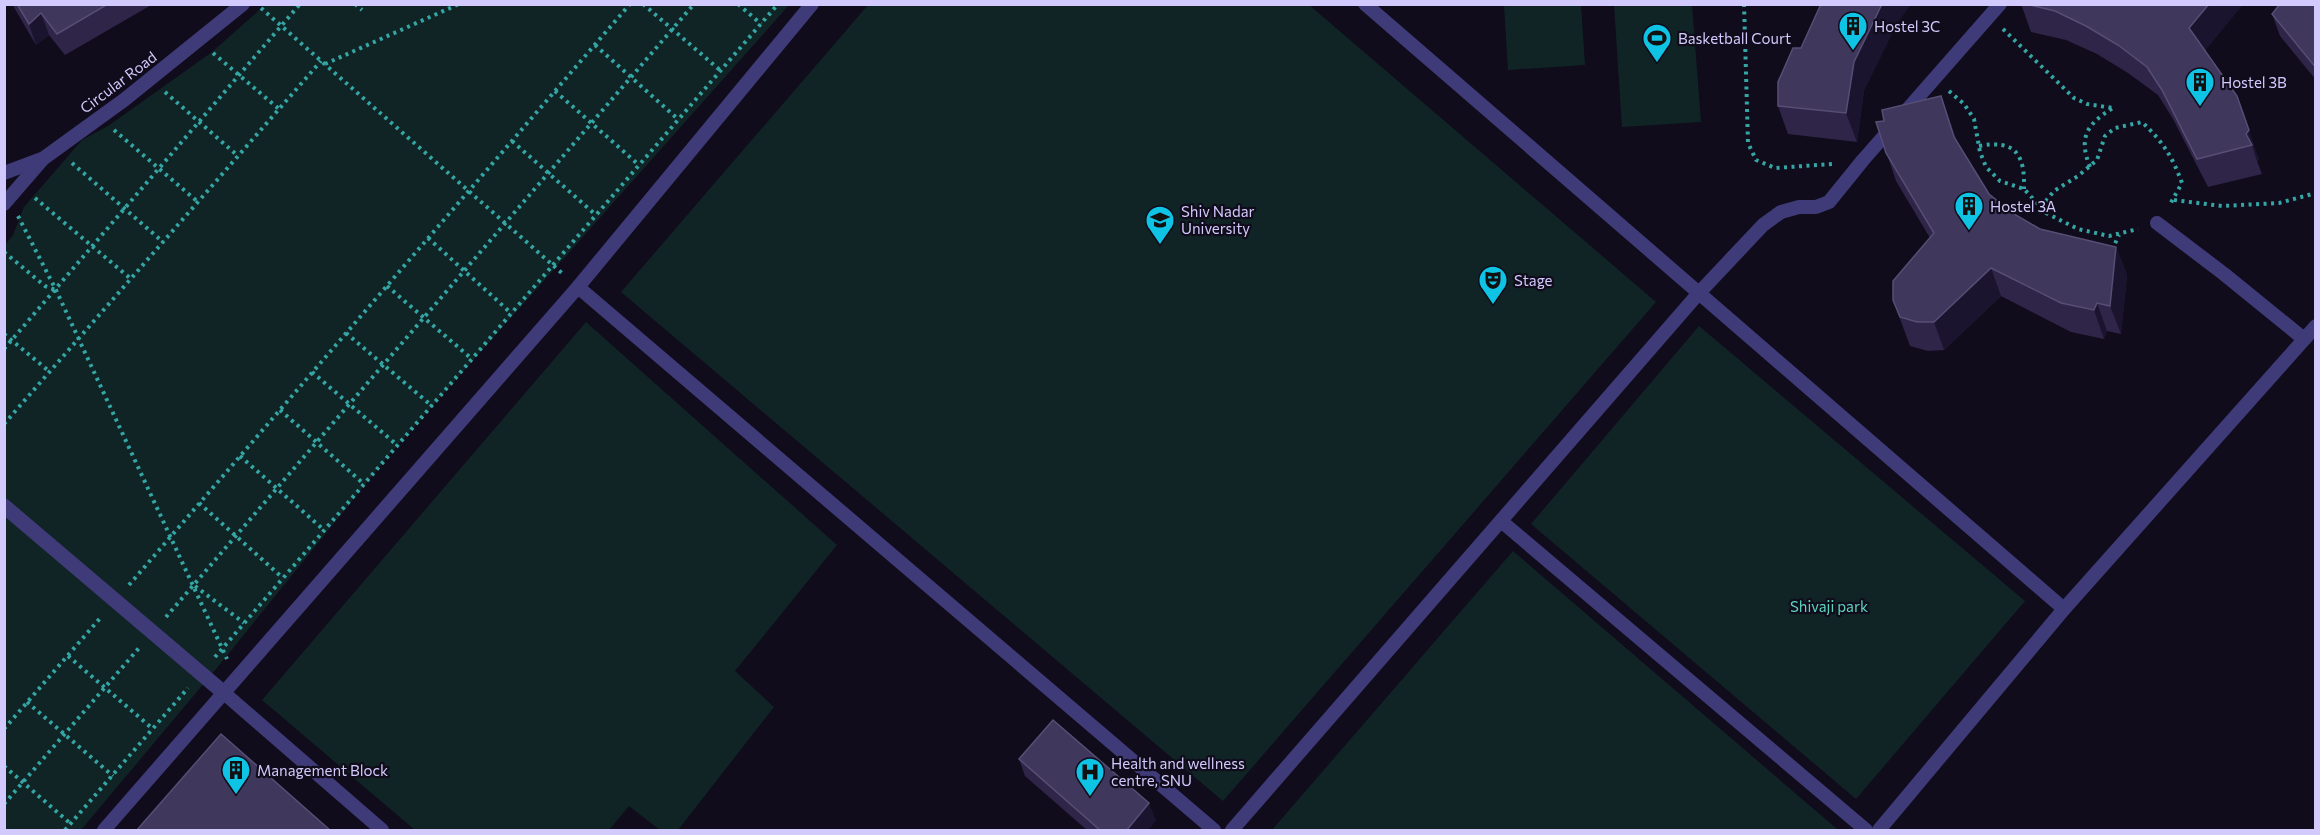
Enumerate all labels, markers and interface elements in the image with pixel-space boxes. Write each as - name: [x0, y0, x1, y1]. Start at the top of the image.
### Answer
- building icon: Hostel 3C: [1837, 10, 1869, 52]
- place label: Hostel 3C: [1874, 17, 1940, 35]
- sports icon: Basketball Court: [1641, 22, 1673, 64]
- place label: Basketball Court: [1678, 29, 1791, 47]
- street label: Circular Road: [76, 47, 160, 117]
- building icon: Hostel 3B: [2184, 66, 2216, 108]
- place label: Hostel 3B: [2221, 73, 2287, 91]
- building icon: Hostel 3A: [1953, 190, 1985, 232]
- place label: Hostel 3A: [1990, 197, 2056, 215]
- place label: Shiv Nadar University: [1181, 202, 1254, 237]
- school or university icon: Shiv Nadar University: [1144, 204, 1176, 246]
- theatre icon: Stage: [1477, 264, 1509, 306]
- place label: Stage: [1514, 271, 1553, 289]
- park label: Shivaji park: [1790, 597, 1868, 615]
- building icon: Management Block: [220, 754, 252, 796]
- place label: Health and wellness centre, SNU: [1111, 754, 1245, 789]
- hospital icon: Health and wellness centre, SNU: [1074, 756, 1106, 798]
- place label: Management Block: [257, 761, 388, 779]

